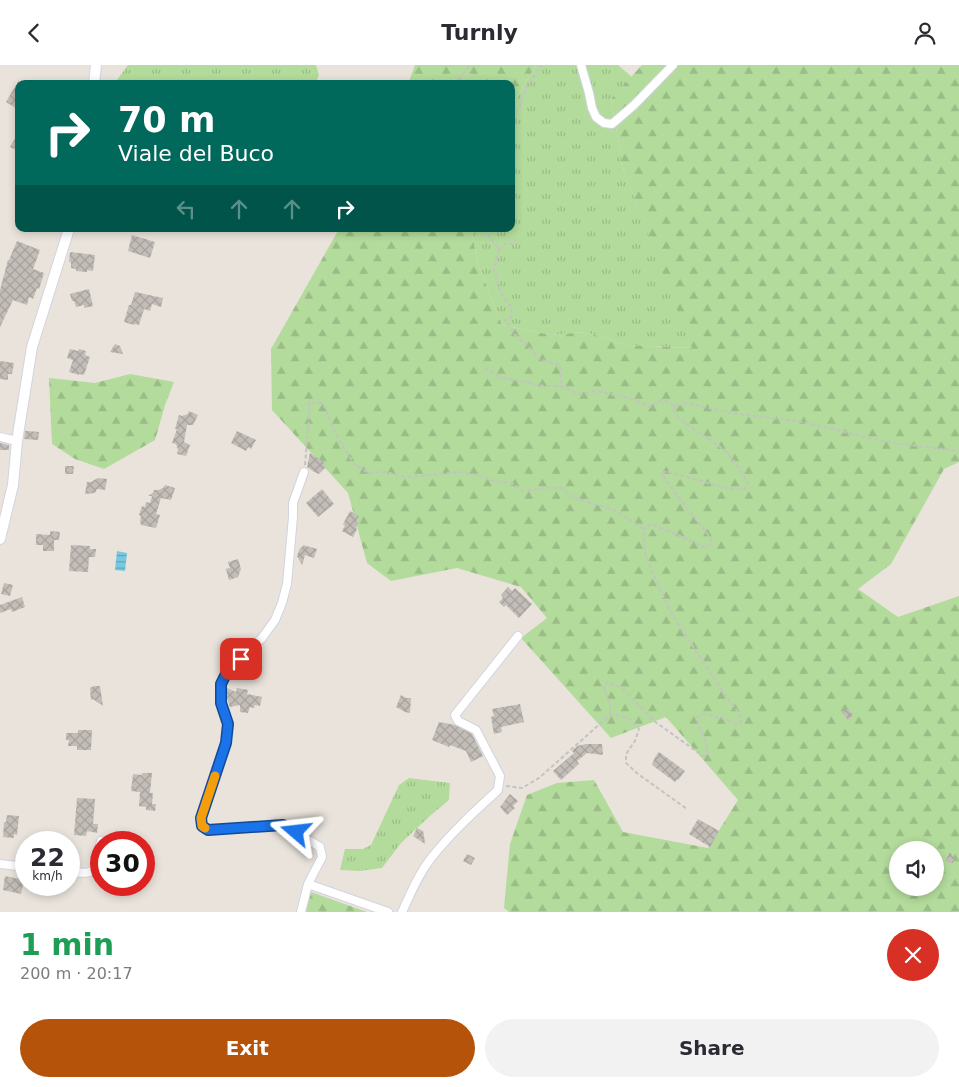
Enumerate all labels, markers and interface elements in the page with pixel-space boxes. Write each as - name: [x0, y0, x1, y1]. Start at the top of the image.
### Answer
- icon: back: [20, 19, 48, 47]
- icon: person: [911, 19, 939, 47]
- text: Turnly: [441, 20, 518, 45]
- icon: right: [35, 100, 100, 165]
- text: 70 m: [118, 100, 215, 140]
- text: Viale del Buco: [118, 141, 274, 166]
- icon: left: [172, 195, 200, 223]
- icon: ahead: [225, 195, 253, 223]
- icon: ahead: [278, 195, 306, 223]
- icon: right: [331, 195, 359, 223]
- pin: [220, 638, 262, 680]
- icon: arrive: [227, 645, 255, 673]
- position arrow: [269, 805, 321, 857]
- speed limit sign: 30: [90, 831, 155, 896]
- map controls: [889, 841, 944, 896]
- button: sound: [889, 841, 944, 896]
- text: 22: [30, 843, 65, 872]
- text: km/h: [32, 869, 63, 883]
- text: 1 min: [20, 927, 114, 962]
- button: close: [887, 929, 939, 981]
- text: 200 m · 20:17: [20, 964, 133, 983]
- button: Exit: [20, 1019, 475, 1077]
- button: Share: [485, 1019, 939, 1077]

